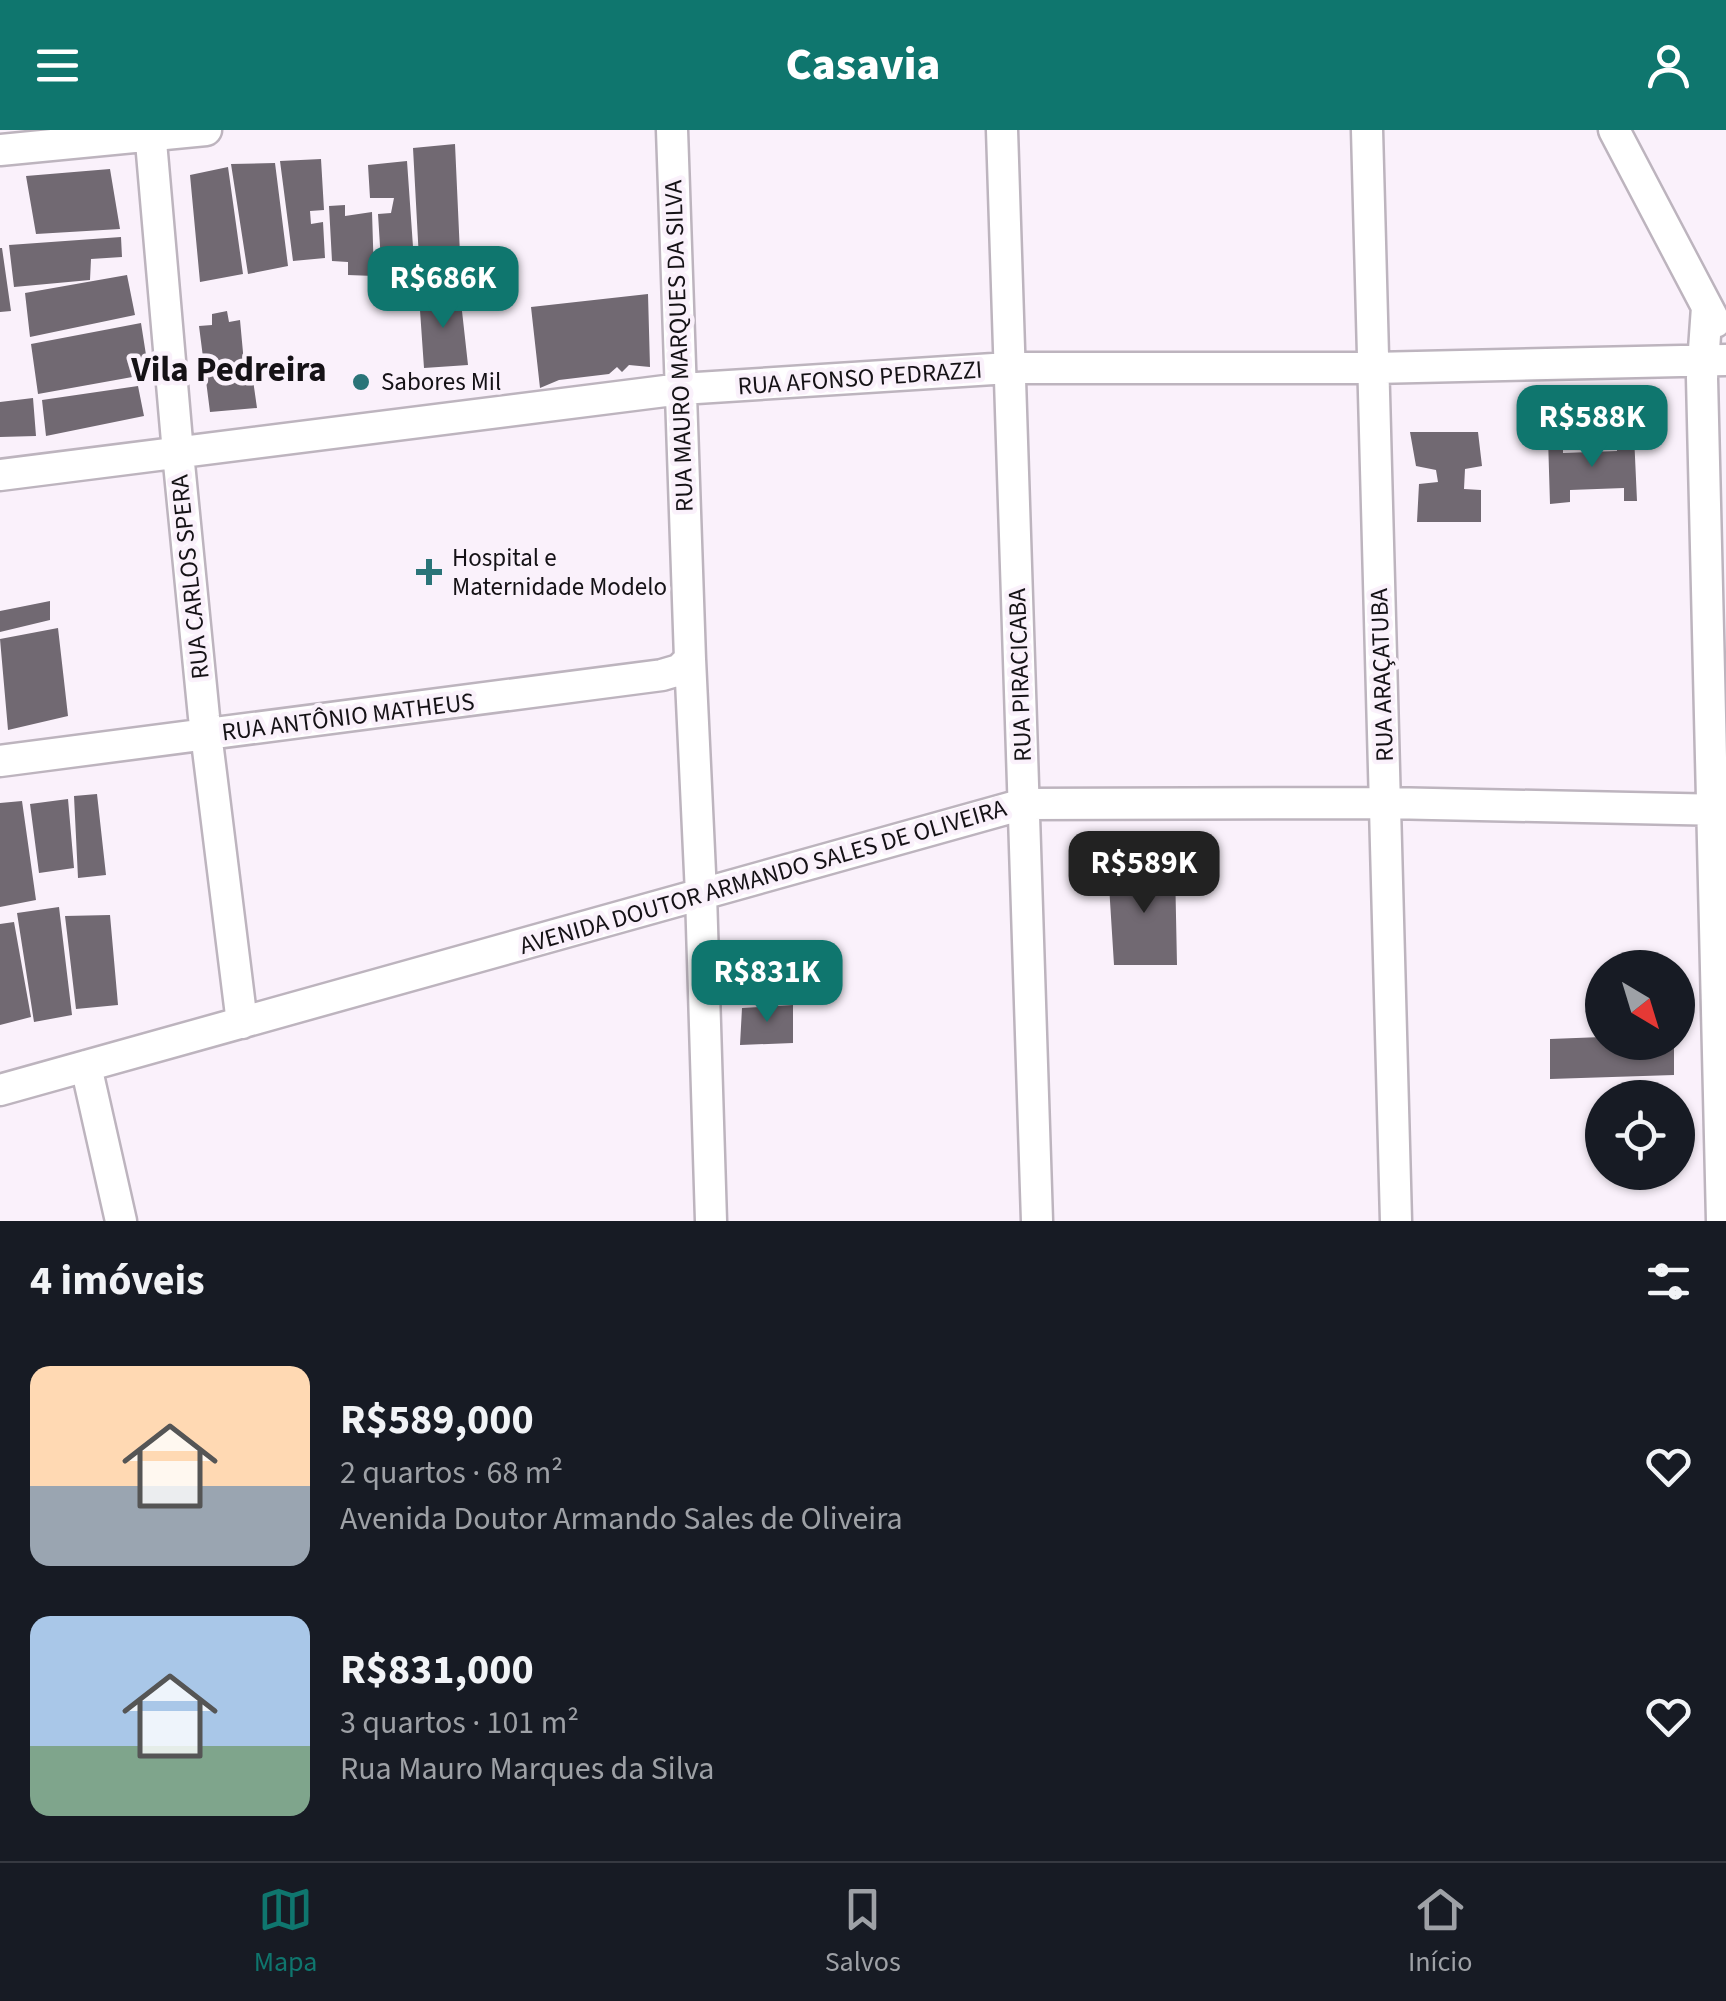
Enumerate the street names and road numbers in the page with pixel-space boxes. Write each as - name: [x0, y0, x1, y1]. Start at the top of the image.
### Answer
- street label: RUA MAURO MARQUES DA SILVA: [655, 179, 703, 513]
- street label: RUA AFONSO PEDRAZZI: [736, 351, 984, 405]
- street label: RUA CARLOS SPERA: [161, 473, 219, 681]
- street label: RUA PIRACICABA: [999, 587, 1041, 762]
- street label: RUA ARAÇATUBA: [1361, 587, 1403, 762]
- street label: RUA ANTÔNIO MATHEUS: [219, 684, 477, 750]
- street label: AVENIDA DOUTOR ARMANDO SALES DE OLIVEIRA: [515, 790, 1011, 964]

